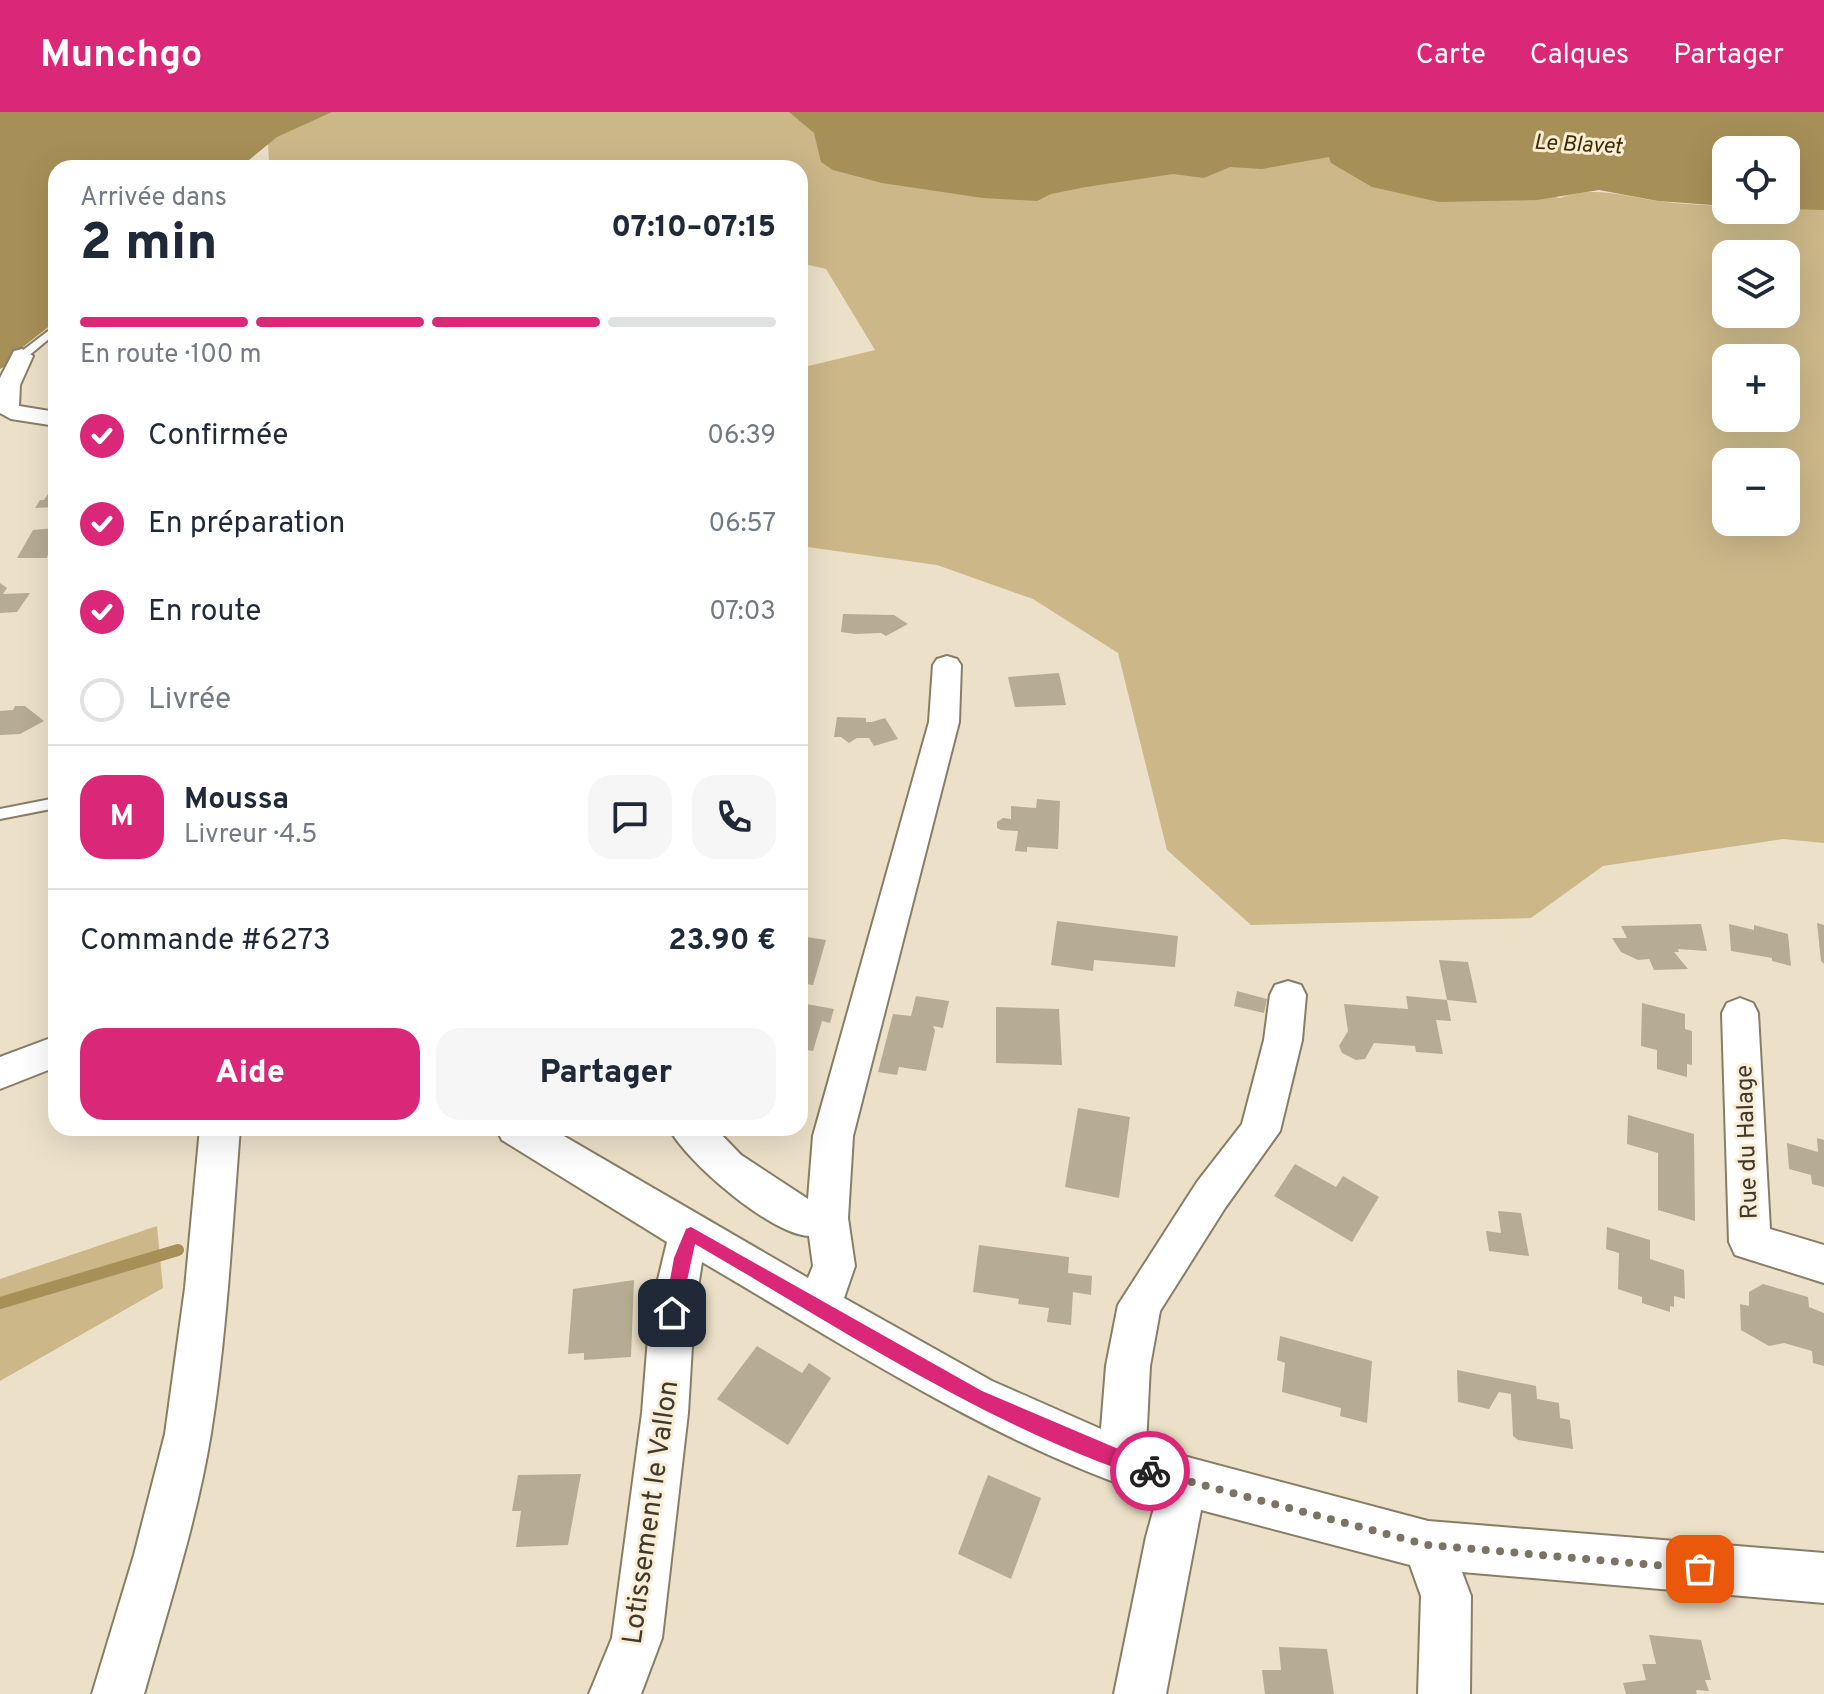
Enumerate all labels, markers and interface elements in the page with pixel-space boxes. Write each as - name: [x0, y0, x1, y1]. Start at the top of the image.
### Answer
- text: Munchgo: [40, 32, 202, 81]
- text: Carte: [1416, 38, 1486, 74]
- text: Calques: [1530, 38, 1629, 74]
- text: Partager: [1673, 38, 1784, 74]
- water label: Le Blavet: [1533, 130, 1624, 161]
- map controls: [1712, 136, 1800, 536]
- button: locate: [1712, 136, 1800, 224]
- text: Arrivée dans: [80, 182, 227, 215]
- text: 07:10–07:15: [611, 210, 776, 247]
- text: 2 min: [80, 212, 218, 278]
- button: layers: [1712, 240, 1800, 328]
- text: En route · 100 m: [80, 339, 262, 372]
- button: +: [1712, 344, 1800, 432]
- icon: check: [80, 414, 124, 458]
- text: Confirmée: [148, 418, 288, 455]
- text: 06:39: [707, 420, 776, 453]
- button: −: [1712, 448, 1800, 536]
- icon: check: [80, 502, 124, 546]
- text: En préparation: [148, 506, 345, 543]
- text: 06:57: [708, 508, 776, 541]
- icon: check: [80, 590, 124, 634]
- text: En route: [148, 594, 262, 631]
- text: 07:03: [709, 596, 776, 629]
- text: Livrée: [148, 682, 231, 719]
- button: chat: [588, 775, 672, 859]
- button: phone: [692, 775, 776, 859]
- text: Moussa: [184, 782, 289, 819]
- text: M: [110, 799, 134, 836]
- text: Livreur · 4.5: [184, 819, 317, 852]
- text: Commande #6273: [80, 923, 331, 960]
- text: 23.90 €: [668, 923, 776, 960]
- button: Aide: [80, 1028, 420, 1120]
- button: Partager: [436, 1028, 776, 1120]
- street label: Rue du Halage: [1730, 1064, 1766, 1220]
- pin: [638, 1279, 706, 1347]
- icon: home: [650, 1291, 694, 1335]
- street label: Lotissement le Vallon: [616, 1378, 688, 1647]
- courier: [1110, 1431, 1190, 1511]
- icon: bike: [1128, 1449, 1172, 1493]
- pin: [1666, 1535, 1734, 1603]
- icon: bag: [1678, 1547, 1722, 1591]

